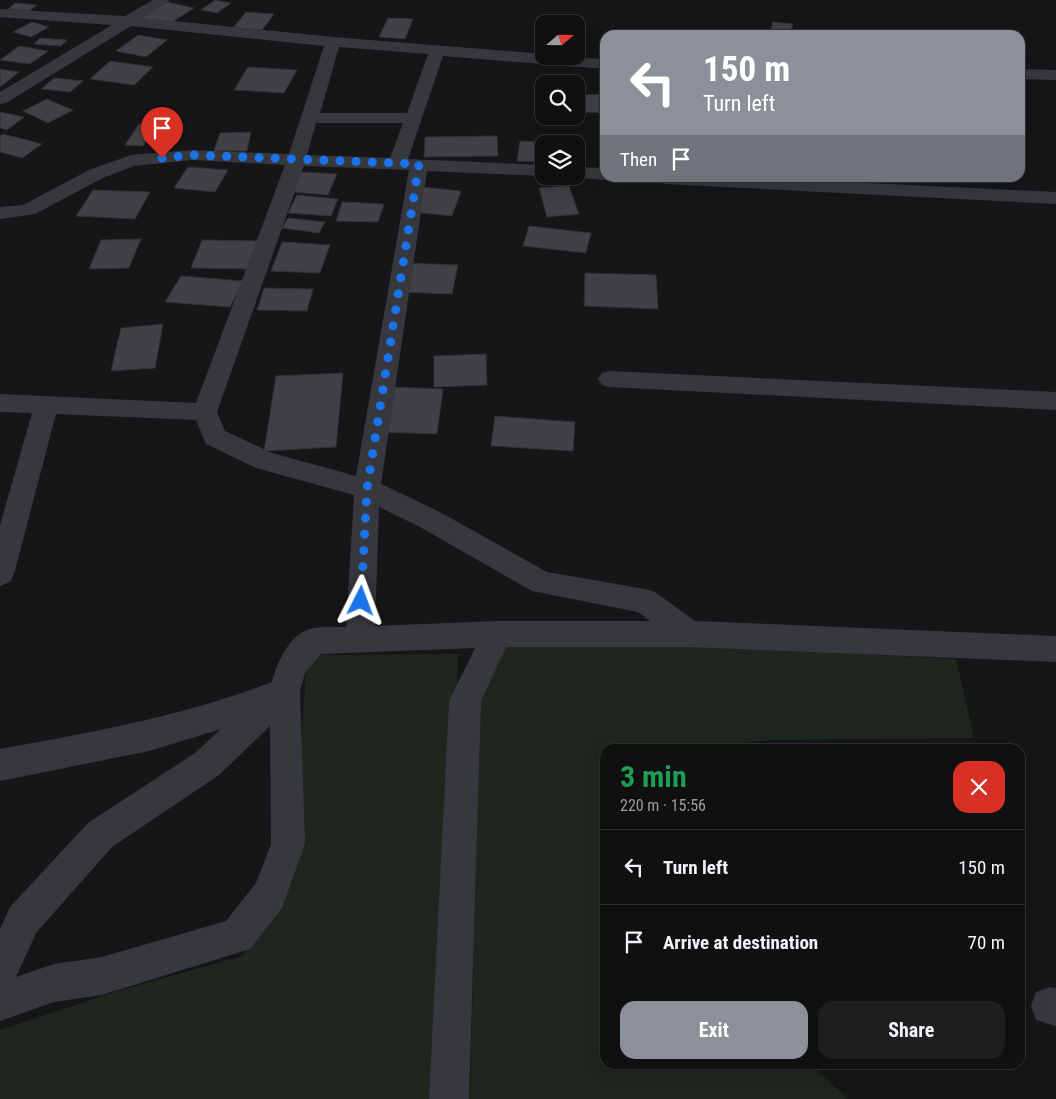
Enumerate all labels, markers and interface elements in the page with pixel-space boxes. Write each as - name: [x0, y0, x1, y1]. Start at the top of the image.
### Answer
- north arrow: [535, 15, 585, 65]
- map controls: [535, 15, 585, 185]
- text: 150 m: [703, 49, 790, 90]
- icon: left: [620, 50, 685, 115]
- button: search: [535, 75, 585, 125]
- text: Turn left: [703, 91, 775, 116]
- pin: [141, 107, 183, 158]
- icon: arrive: [148, 114, 176, 142]
- button: layers: [535, 135, 585, 185]
- icon: arrive: [667, 145, 695, 173]
- text: Then: [620, 148, 657, 171]
- position arrow: [334, 574, 386, 626]
- text: 3 min: [620, 759, 687, 794]
- button: close: [953, 761, 1005, 813]
- text: 220 m · 15:56: [620, 796, 706, 815]
- icon: left: [620, 853, 648, 881]
- text: Turn left: [663, 856, 728, 879]
- text: 150 m: [958, 856, 1005, 879]
- icon: arrive: [620, 928, 648, 956]
- text: Arrive at destination: [663, 931, 818, 954]
- text: 70 m: [968, 931, 1005, 954]
- button: Exit: [620, 1001, 808, 1059]
- button: Share: [818, 1001, 1005, 1059]

